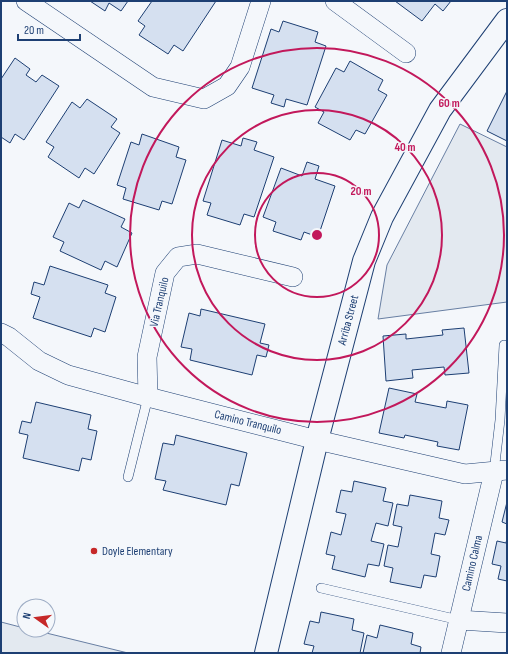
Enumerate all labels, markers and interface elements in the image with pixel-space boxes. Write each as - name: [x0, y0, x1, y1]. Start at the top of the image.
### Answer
- scale bar: [18, 16, 80, 42]
- text: 20 m: [24, 23, 44, 38]
- text: 60 m: [438, 96, 460, 111]
- text: 40 m: [394, 140, 416, 155]
- text: 20 m: [351, 184, 371, 199]
- centre of rings: [310, 228, 324, 242]
- street label: Via Tranquilo: [146, 276, 172, 328]
- street label: Arriba Street: [334, 293, 362, 348]
- street label: Camino Tranquilo: [213, 407, 283, 438]
- street label: Camino Calma: [459, 533, 486, 593]
- place label: Doyle Elementary: [102, 544, 173, 559]
- marker: Doyle Elementary: [89, 546, 99, 556]
- north arrow: [16, 598, 56, 638]
- text: N: [20, 611, 34, 620]

